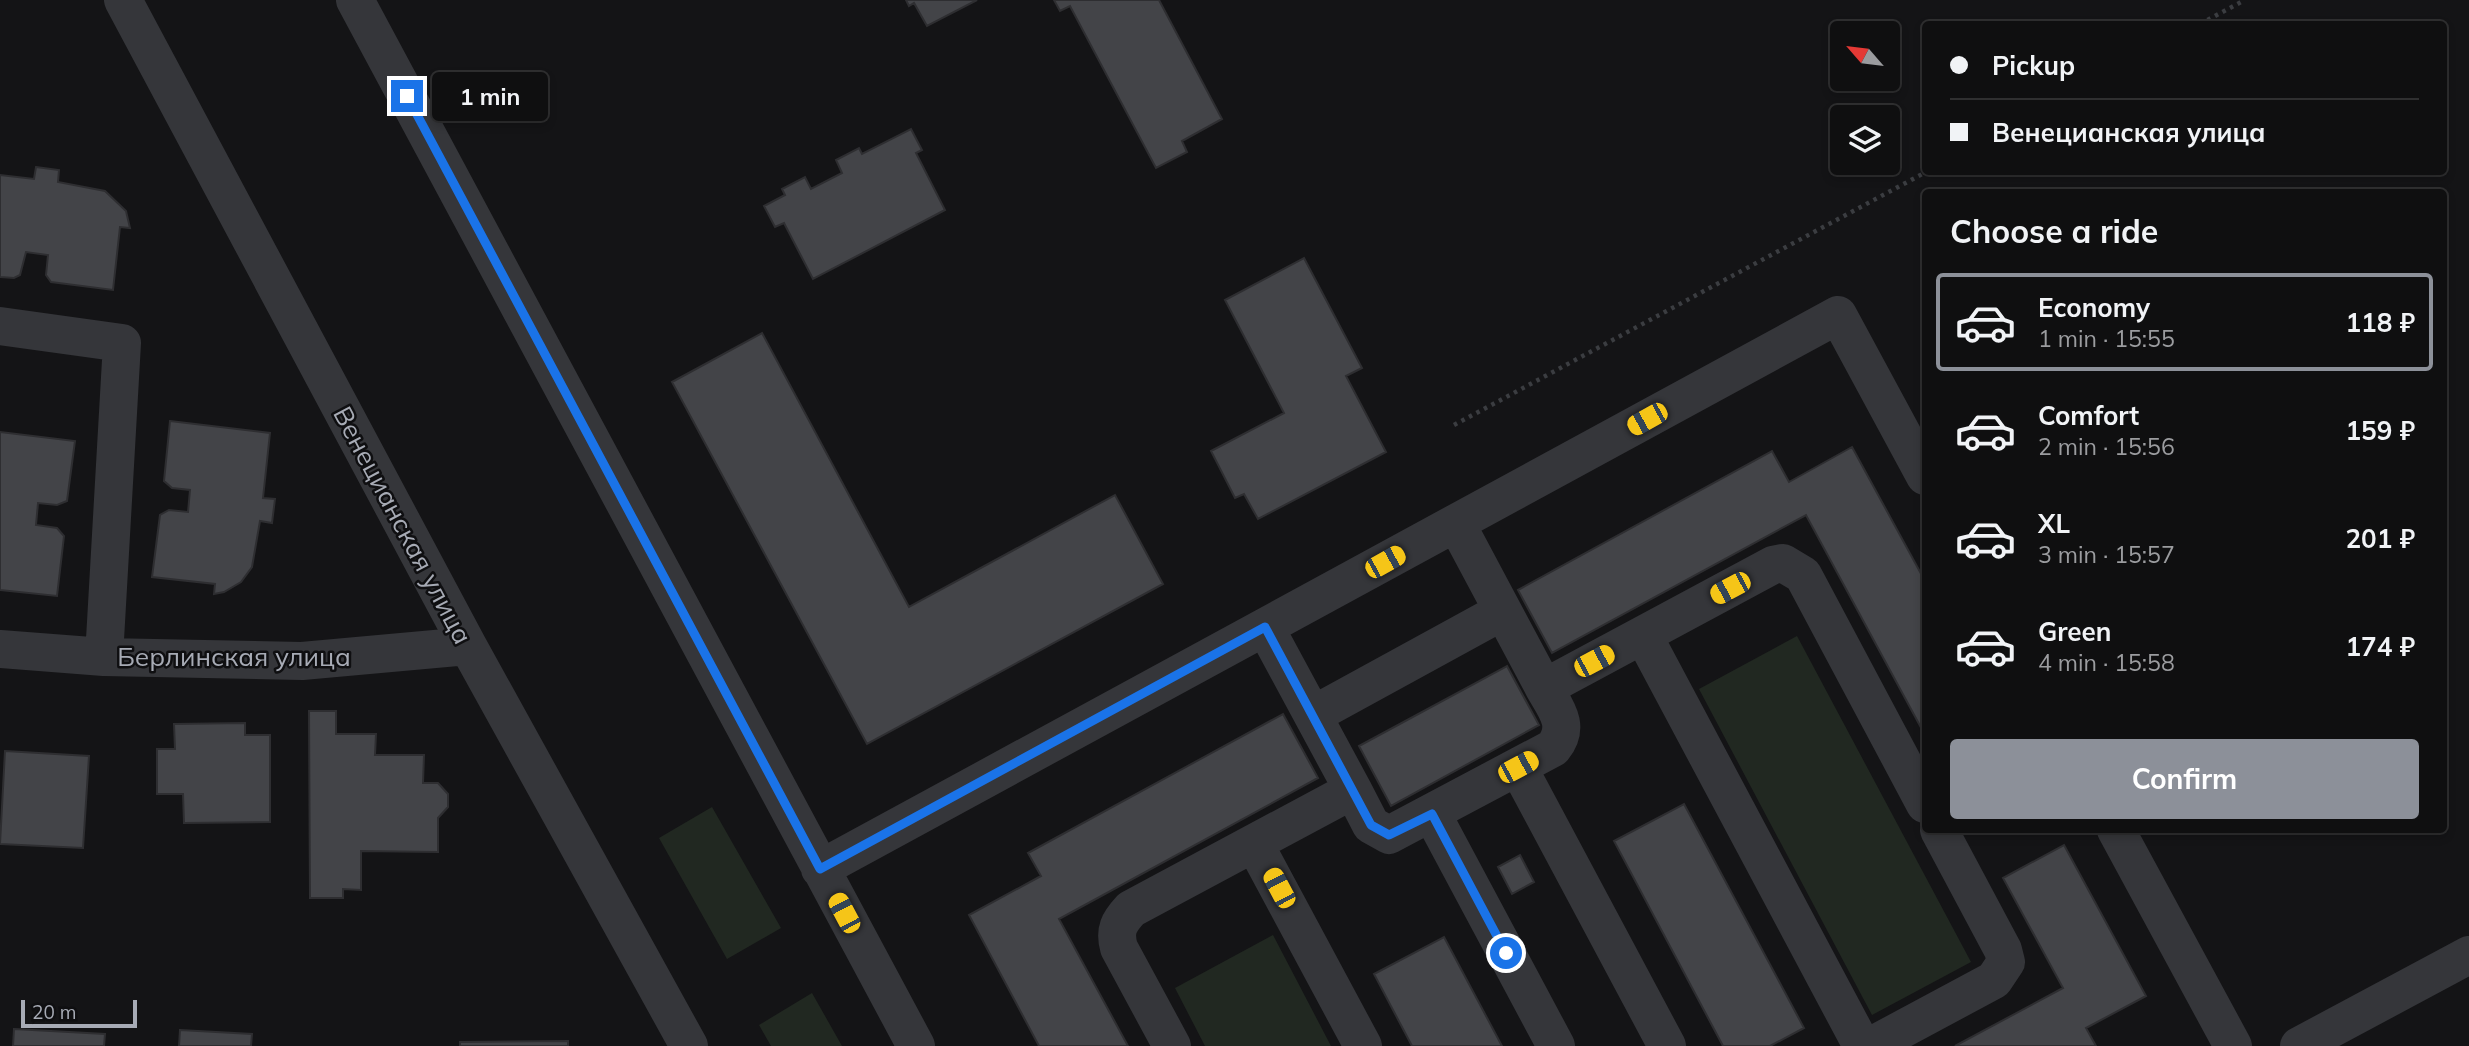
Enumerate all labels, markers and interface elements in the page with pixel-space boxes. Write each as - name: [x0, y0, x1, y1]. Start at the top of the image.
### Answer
- north arrow: [1830, 21, 1900, 91]
- map controls: [1830, 21, 1900, 175]
- text: Pickup: [1992, 49, 2075, 82]
- callout: 1 min: [432, 72, 547, 120]
- route end: [391, 80, 423, 112]
- text: 1 min: [460, 82, 520, 111]
- button: layers: [1830, 105, 1900, 175]
- text: Венецианская улица: [1992, 116, 2266, 149]
- text: Choose a ride: [1950, 211, 2158, 251]
- icon: car: [1954, 291, 2017, 354]
- text: Economy: [2038, 291, 2150, 324]
- text: 118 ₽: [2345, 306, 2415, 339]
- text: 1 min · 15:55: [2038, 324, 2175, 353]
- icon: car: [1954, 399, 2017, 462]
- text: Comfort: [2038, 399, 2139, 432]
- street label: Венецианская улица: [326, 400, 480, 650]
- car: [1624, 400, 1671, 438]
- text: 159 ₽: [2345, 414, 2415, 447]
- text: 2 min · 15:56: [2038, 432, 2175, 461]
- icon: car: [1954, 507, 2017, 570]
- text: XL: [2038, 507, 2070, 540]
- text: 201 ₽: [2345, 522, 2415, 555]
- text: 3 min · 15:57: [2038, 540, 2175, 569]
- car: [1362, 543, 1409, 581]
- car: [1707, 569, 1754, 607]
- icon: car: [1954, 615, 2017, 678]
- text: Green: [2038, 615, 2111, 648]
- text: 174 ₽: [2345, 630, 2415, 663]
- street label: Берлинская улица: [117, 640, 351, 673]
- car: [1571, 642, 1618, 680]
- text: 4 min · 15:58: [2038, 648, 2175, 677]
- button: Confirm: [1950, 739, 2419, 819]
- car: [1495, 748, 1542, 786]
- car: [1260, 865, 1299, 911]
- car: [825, 890, 864, 936]
- route start: [1490, 937, 1522, 969]
- scale bar: [21, 997, 136, 1029]
- text: 20 m: [32, 1000, 76, 1024]

